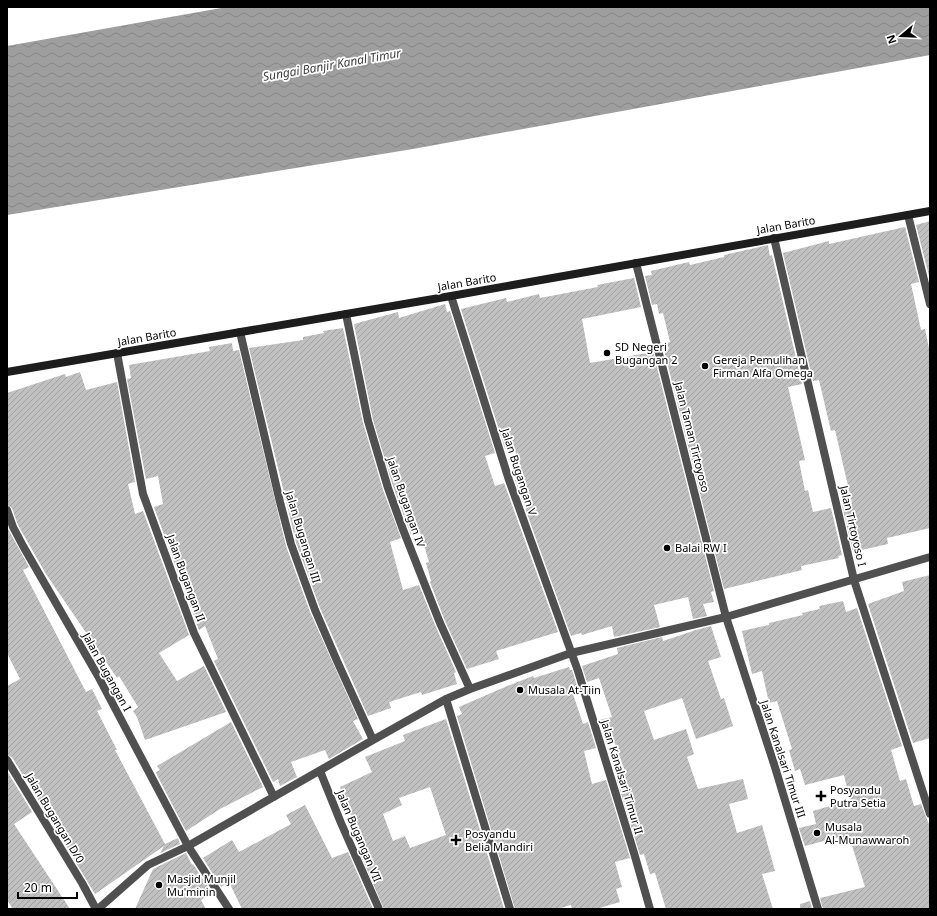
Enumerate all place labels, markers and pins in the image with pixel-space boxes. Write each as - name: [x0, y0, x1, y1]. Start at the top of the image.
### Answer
- place label: SD Negeri Bugangan 2: [615, 339, 678, 367]
- marker: SD Negeri Bugangan 2: [602, 348, 612, 358]
- place label: Gereja Pemulihan Firman Alfa Omega: [713, 352, 813, 380]
- marker: Gereja Pemulihan Firman Alfa Omega: [700, 361, 710, 371]
- place label: Balai RW I: [675, 540, 727, 555]
- marker: Balai RW I: [662, 543, 672, 553]
- place label: Musala At-Tiin: [528, 682, 601, 697]
- marker: Musala At-Tiin: [515, 685, 525, 695]
- place label: Posyandu Putra Setia: [830, 782, 886, 810]
- marker: Posyandu Putra Setia: [815, 790, 827, 802]
- place label: Musala Al-Munawwaroh: [825, 819, 909, 847]
- place label: Posyandu Belia Mandiri: [465, 826, 533, 854]
- marker: Musala Al-Munawwaroh: [812, 828, 822, 838]
- marker: Posyandu Belia Mandiri: [450, 834, 462, 846]
- place label: Masjid Munjil Mu'minin: [167, 871, 236, 899]
- marker: Masjid Munjil Mu'minin: [154, 880, 164, 890]

